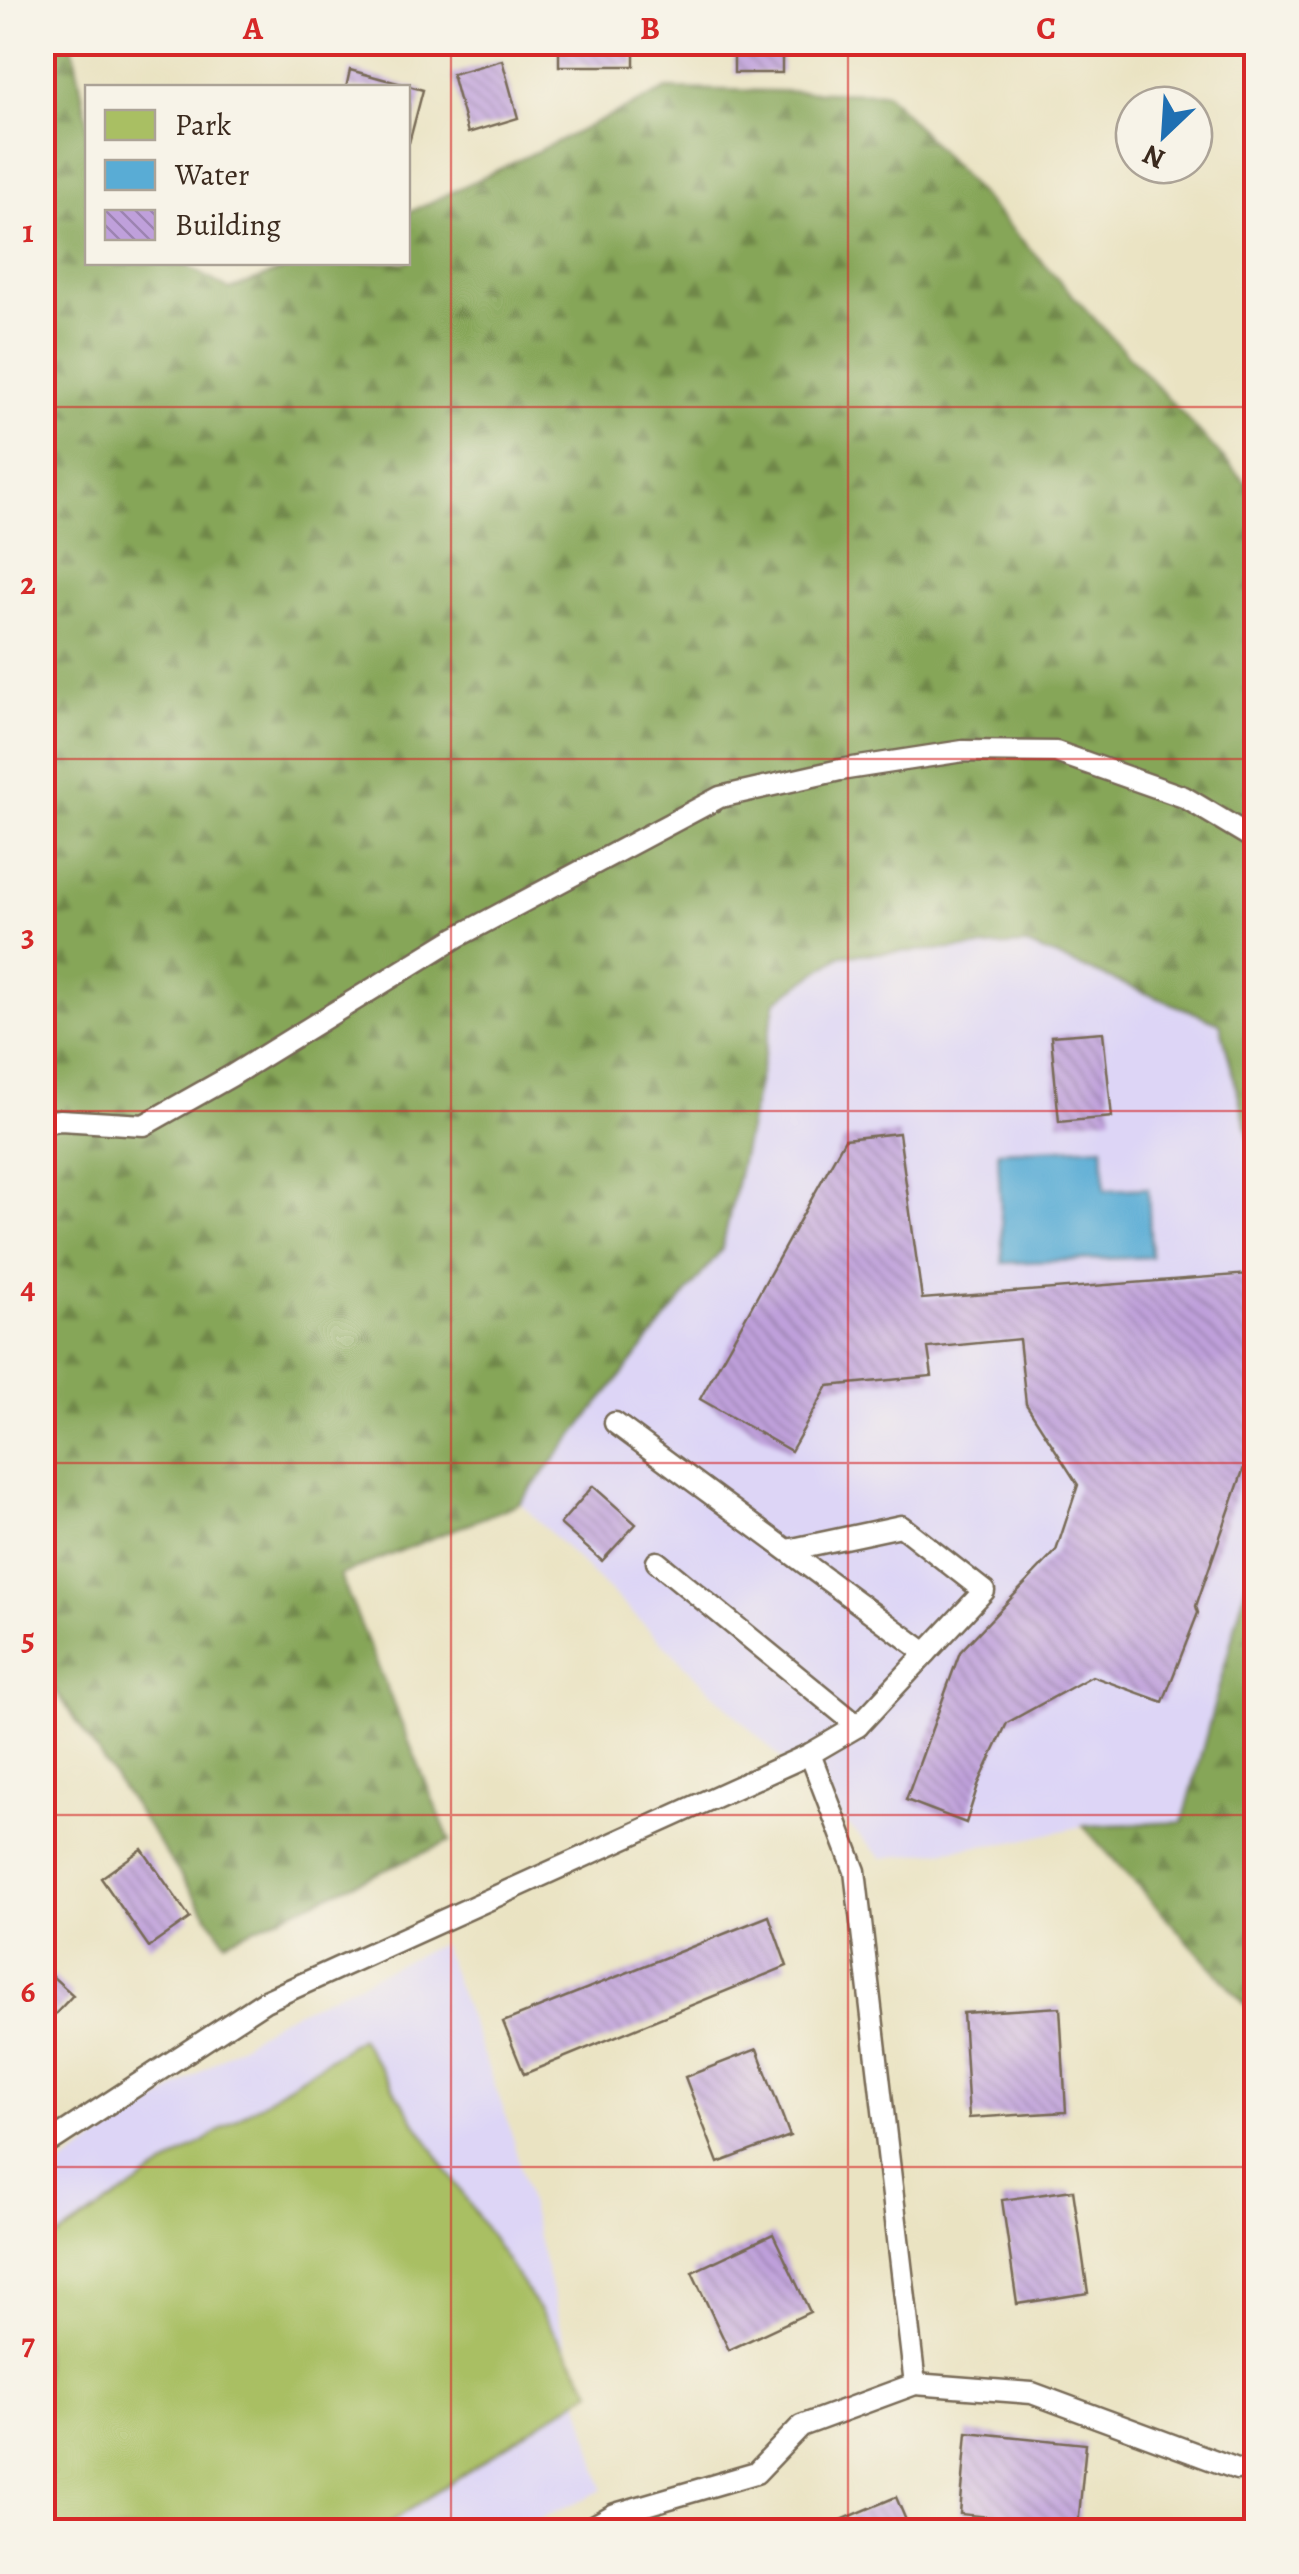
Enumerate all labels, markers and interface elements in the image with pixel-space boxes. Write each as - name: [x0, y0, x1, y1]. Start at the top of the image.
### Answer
- text: A: [242, 6, 264, 50]
- text: B: [640, 6, 660, 50]
- text: C: [1036, 6, 1056, 50]
- legend: [85, 85, 410, 265]
- north arrow: [1114, 85, 1214, 185]
- text: Park: [175, 105, 231, 145]
- text: N: [1137, 135, 1171, 178]
- text: Water: [174, 155, 249, 195]
- text: Building: [175, 205, 281, 245]
- text: 1: [22, 209, 34, 253]
- text: 2: [20, 561, 36, 605]
- text: 3: [21, 913, 35, 957]
- text: 4: [20, 1265, 36, 1309]
- text: 5: [21, 1617, 35, 1661]
- text: 6: [21, 1969, 36, 2013]
- text: 7: [21, 2321, 35, 2365]

